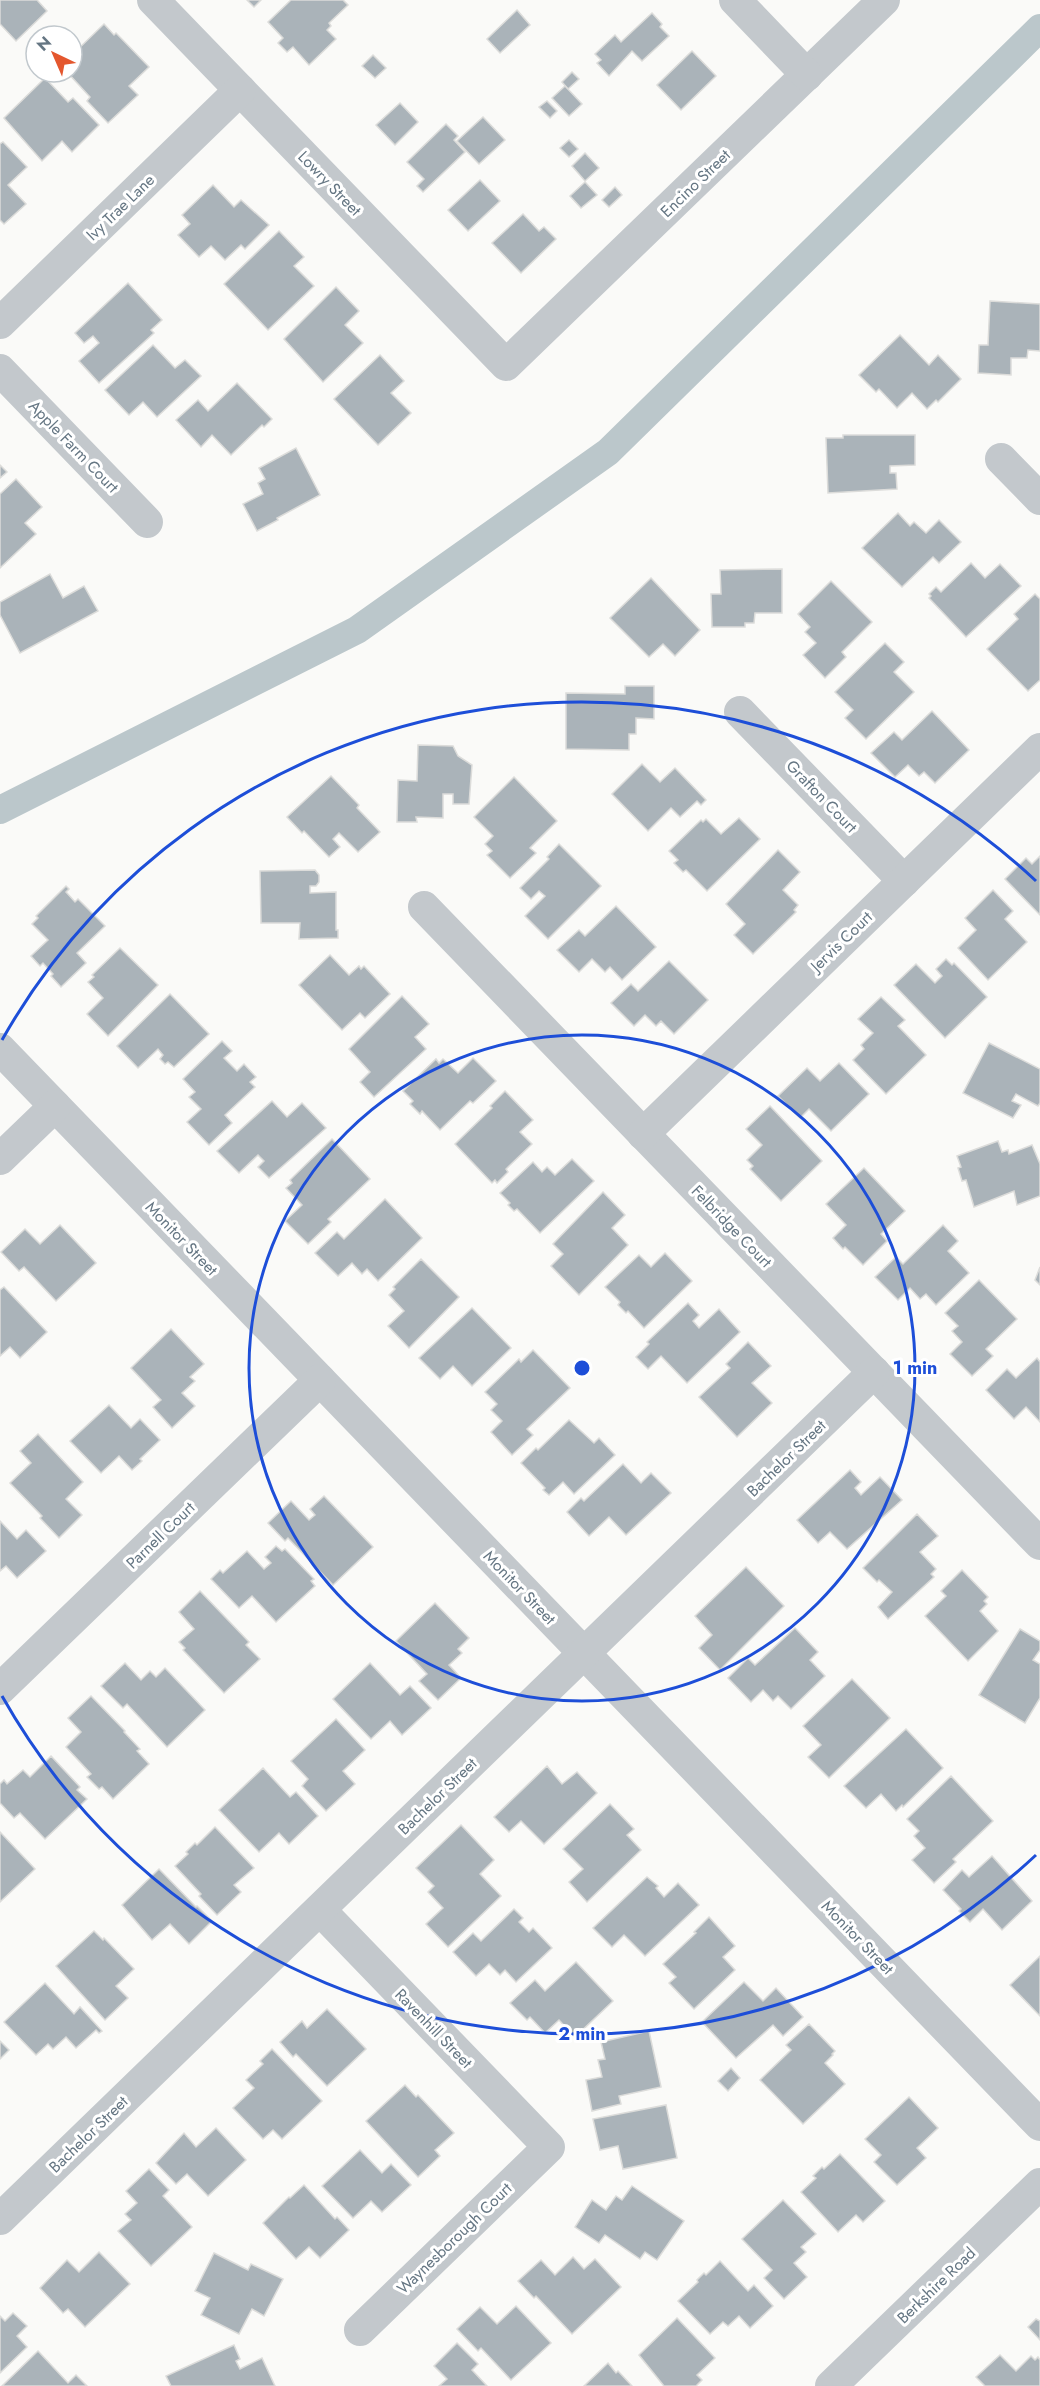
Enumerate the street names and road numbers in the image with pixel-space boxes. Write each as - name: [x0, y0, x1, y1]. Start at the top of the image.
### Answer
- street label: Encino Street: [655, 144, 736, 223]
- street label: Lowry Street: [293, 146, 367, 221]
- street label: Ivy Trae Lane: [81, 169, 160, 246]
- street label: Apple Farm Court: [23, 395, 124, 498]
- street label: Grafton Court: [781, 755, 862, 838]
- street label: Jervis Court: [804, 906, 877, 978]
- street label: Felbridge Court: [686, 1180, 777, 1273]
- street label: Monitor Street: [140, 1196, 223, 1281]
- street label: Bachelor Street: [742, 1415, 831, 1502]
- street label: Parnell Court: [121, 1497, 200, 1574]
- street label: Monitor Street: [478, 1545, 561, 1630]
- street label: Bachelor Street: [393, 1753, 482, 1840]
- street label: Monitor Street: [816, 1895, 899, 1980]
- street label: Ravenhill Street: [390, 1983, 478, 2073]
- street label: Bachelor Street: [44, 2091, 133, 2178]
- street label: Waynesborough Court: [392, 2177, 517, 2299]
- street label: Berkshire Road: [892, 2242, 981, 2329]

